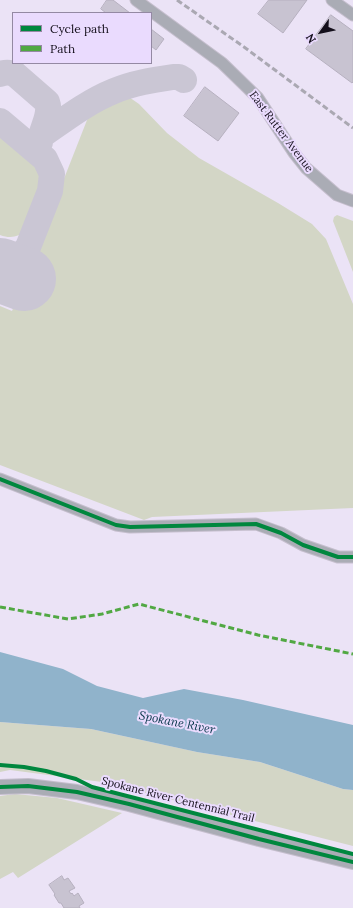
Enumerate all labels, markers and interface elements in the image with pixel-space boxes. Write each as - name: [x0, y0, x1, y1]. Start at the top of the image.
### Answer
- legend: [12, 12, 152, 64]
- north arrow: [301, 12, 341, 52]
- text: Cycle path: [50, 21, 109, 36]
- text: N: [303, 31, 319, 46]
- text: Path: [50, 41, 75, 56]
- street label: East Rutter Avenue: [246, 89, 316, 175]
- water label: Spokane River: [137, 709, 217, 737]
- street label: Spokane River Centennial Trail: [100, 775, 256, 825]

